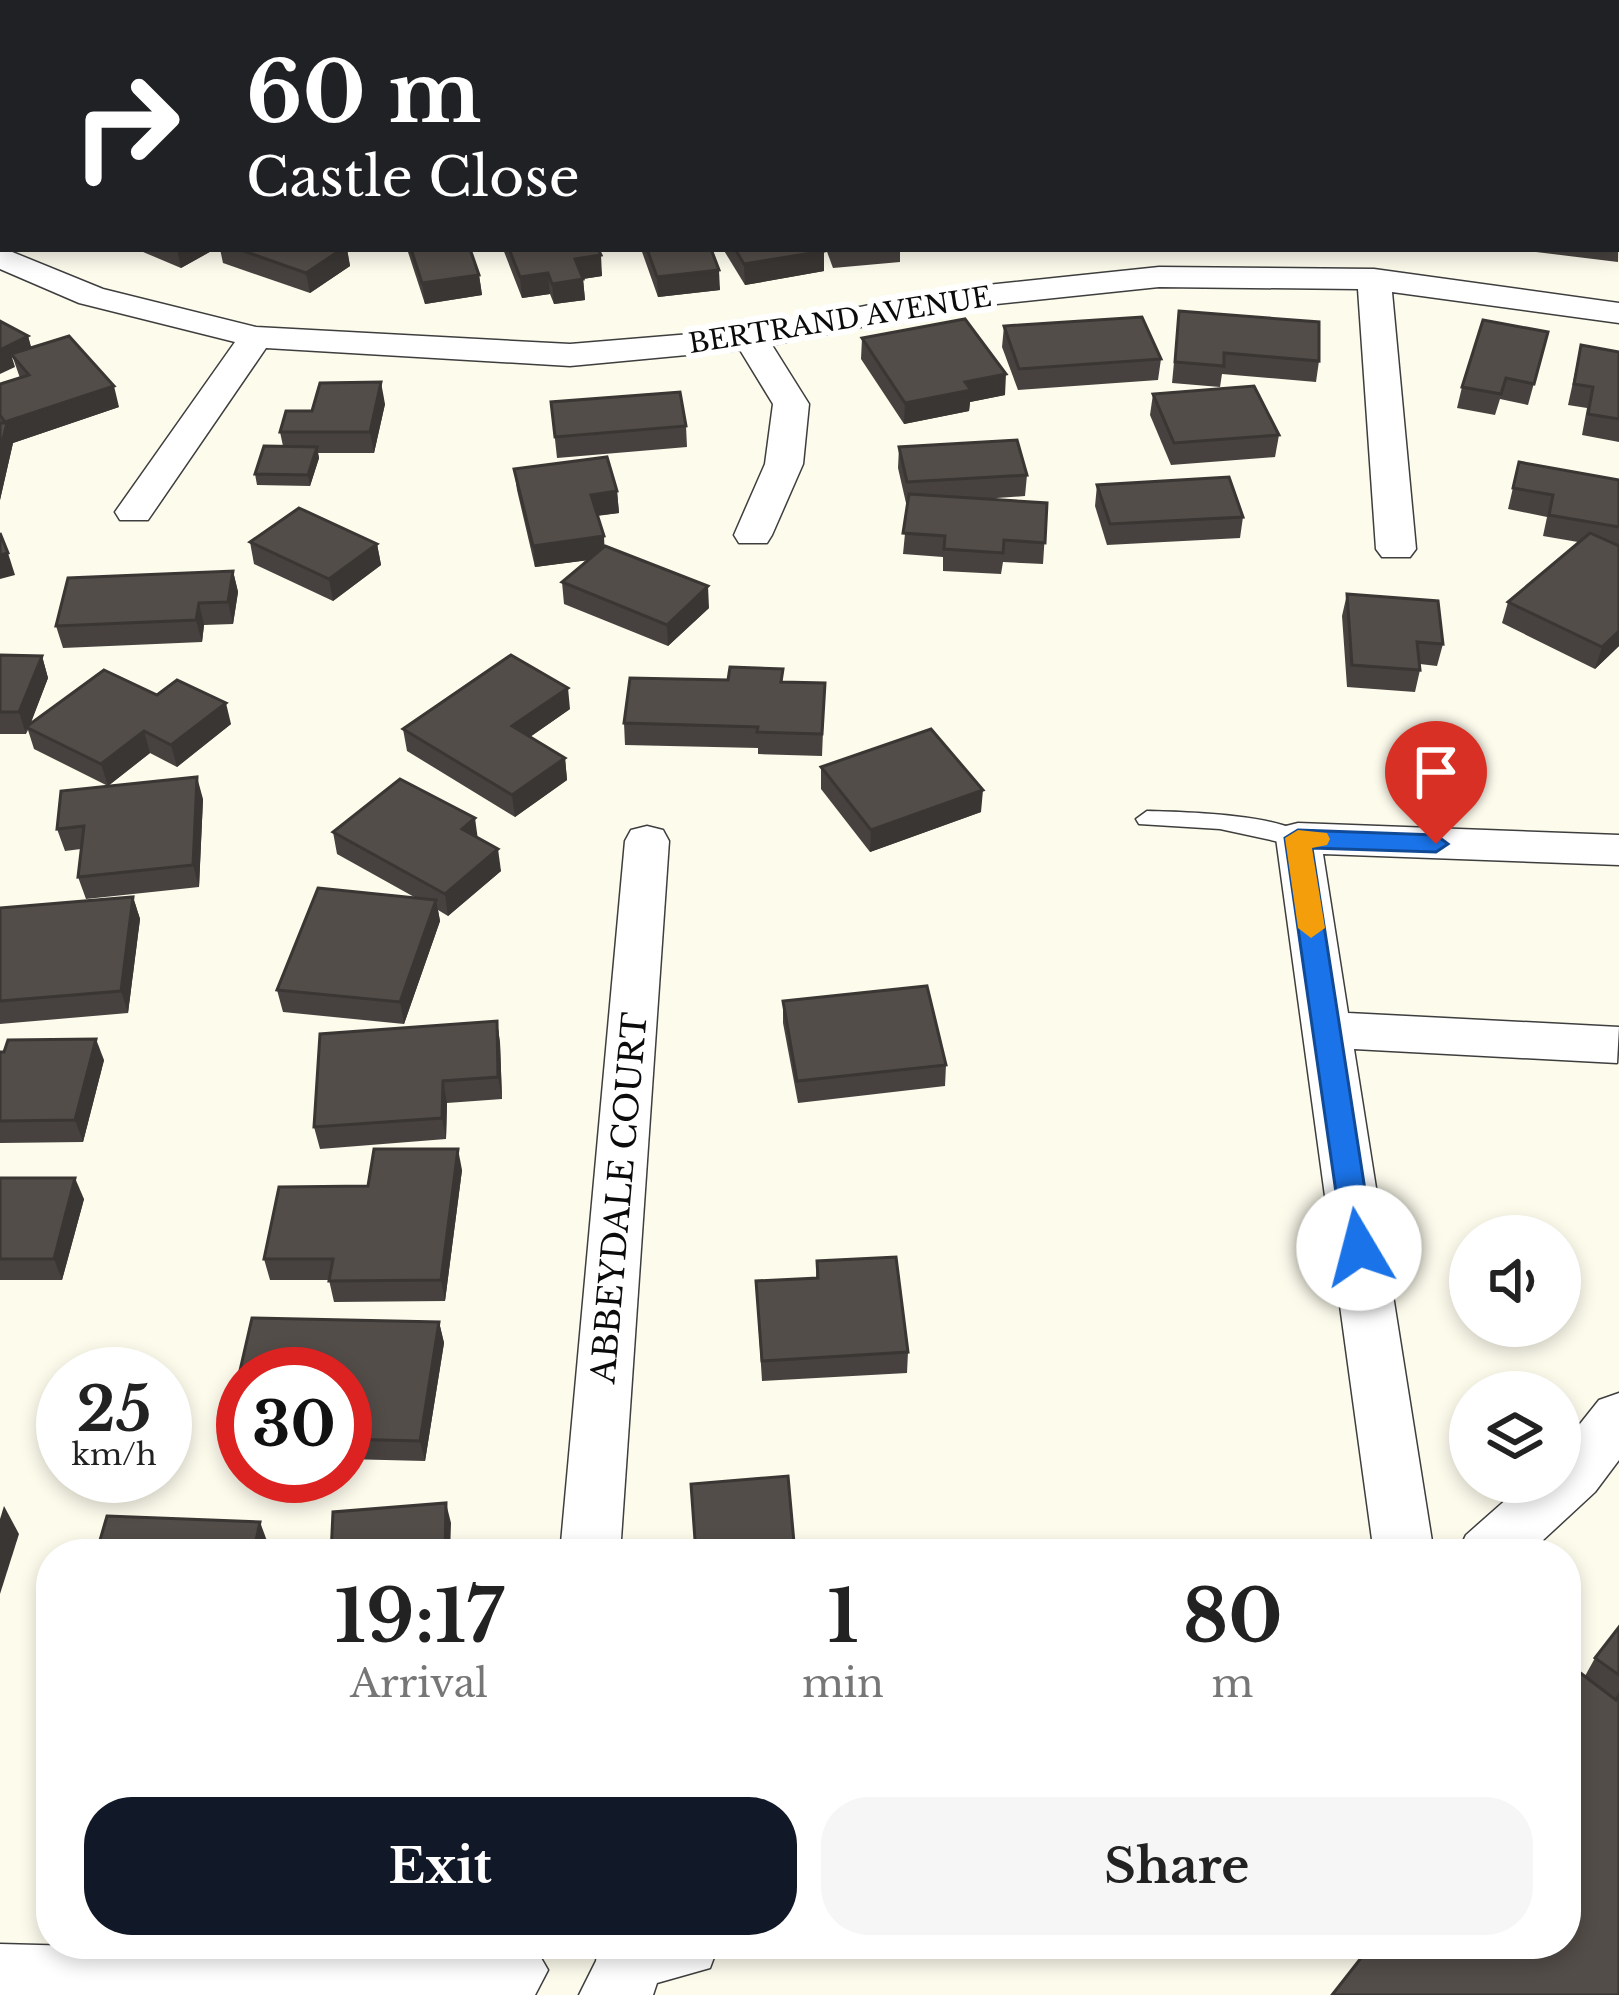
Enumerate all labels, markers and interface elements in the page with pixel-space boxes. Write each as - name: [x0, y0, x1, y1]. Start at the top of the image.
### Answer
- text: 60 m: [246, 41, 481, 145]
- icon: right: [48, 48, 204, 204]
- text: Castle Close: [246, 144, 580, 211]
- street label: BERTRAND AVENUE: [686, 280, 994, 360]
- pin: [1385, 721, 1487, 844]
- icon: arrive: [1403, 739, 1469, 805]
- street label: ABBEYDALE COURT: [582, 1011, 656, 1386]
- position arrow: [1296, 1185, 1422, 1311]
- map controls: [1449, 1215, 1581, 1503]
- button: sound: [1449, 1215, 1581, 1347]
- speed limit sign: 30: [216, 1347, 372, 1503]
- button: layers: [1449, 1371, 1581, 1503]
- text: 25: [77, 1373, 151, 1447]
- text: km/h: [71, 1436, 157, 1473]
- text: 19:17: [334, 1572, 503, 1661]
- text: 1: [827, 1572, 859, 1661]
- text: 80: [1182, 1572, 1283, 1661]
- text: Arrival: [350, 1659, 488, 1708]
- text: min: [802, 1659, 884, 1708]
- text: m: [1212, 1659, 1253, 1708]
- button: Exit: [84, 1797, 797, 1935]
- button: Share: [821, 1797, 1533, 1935]

